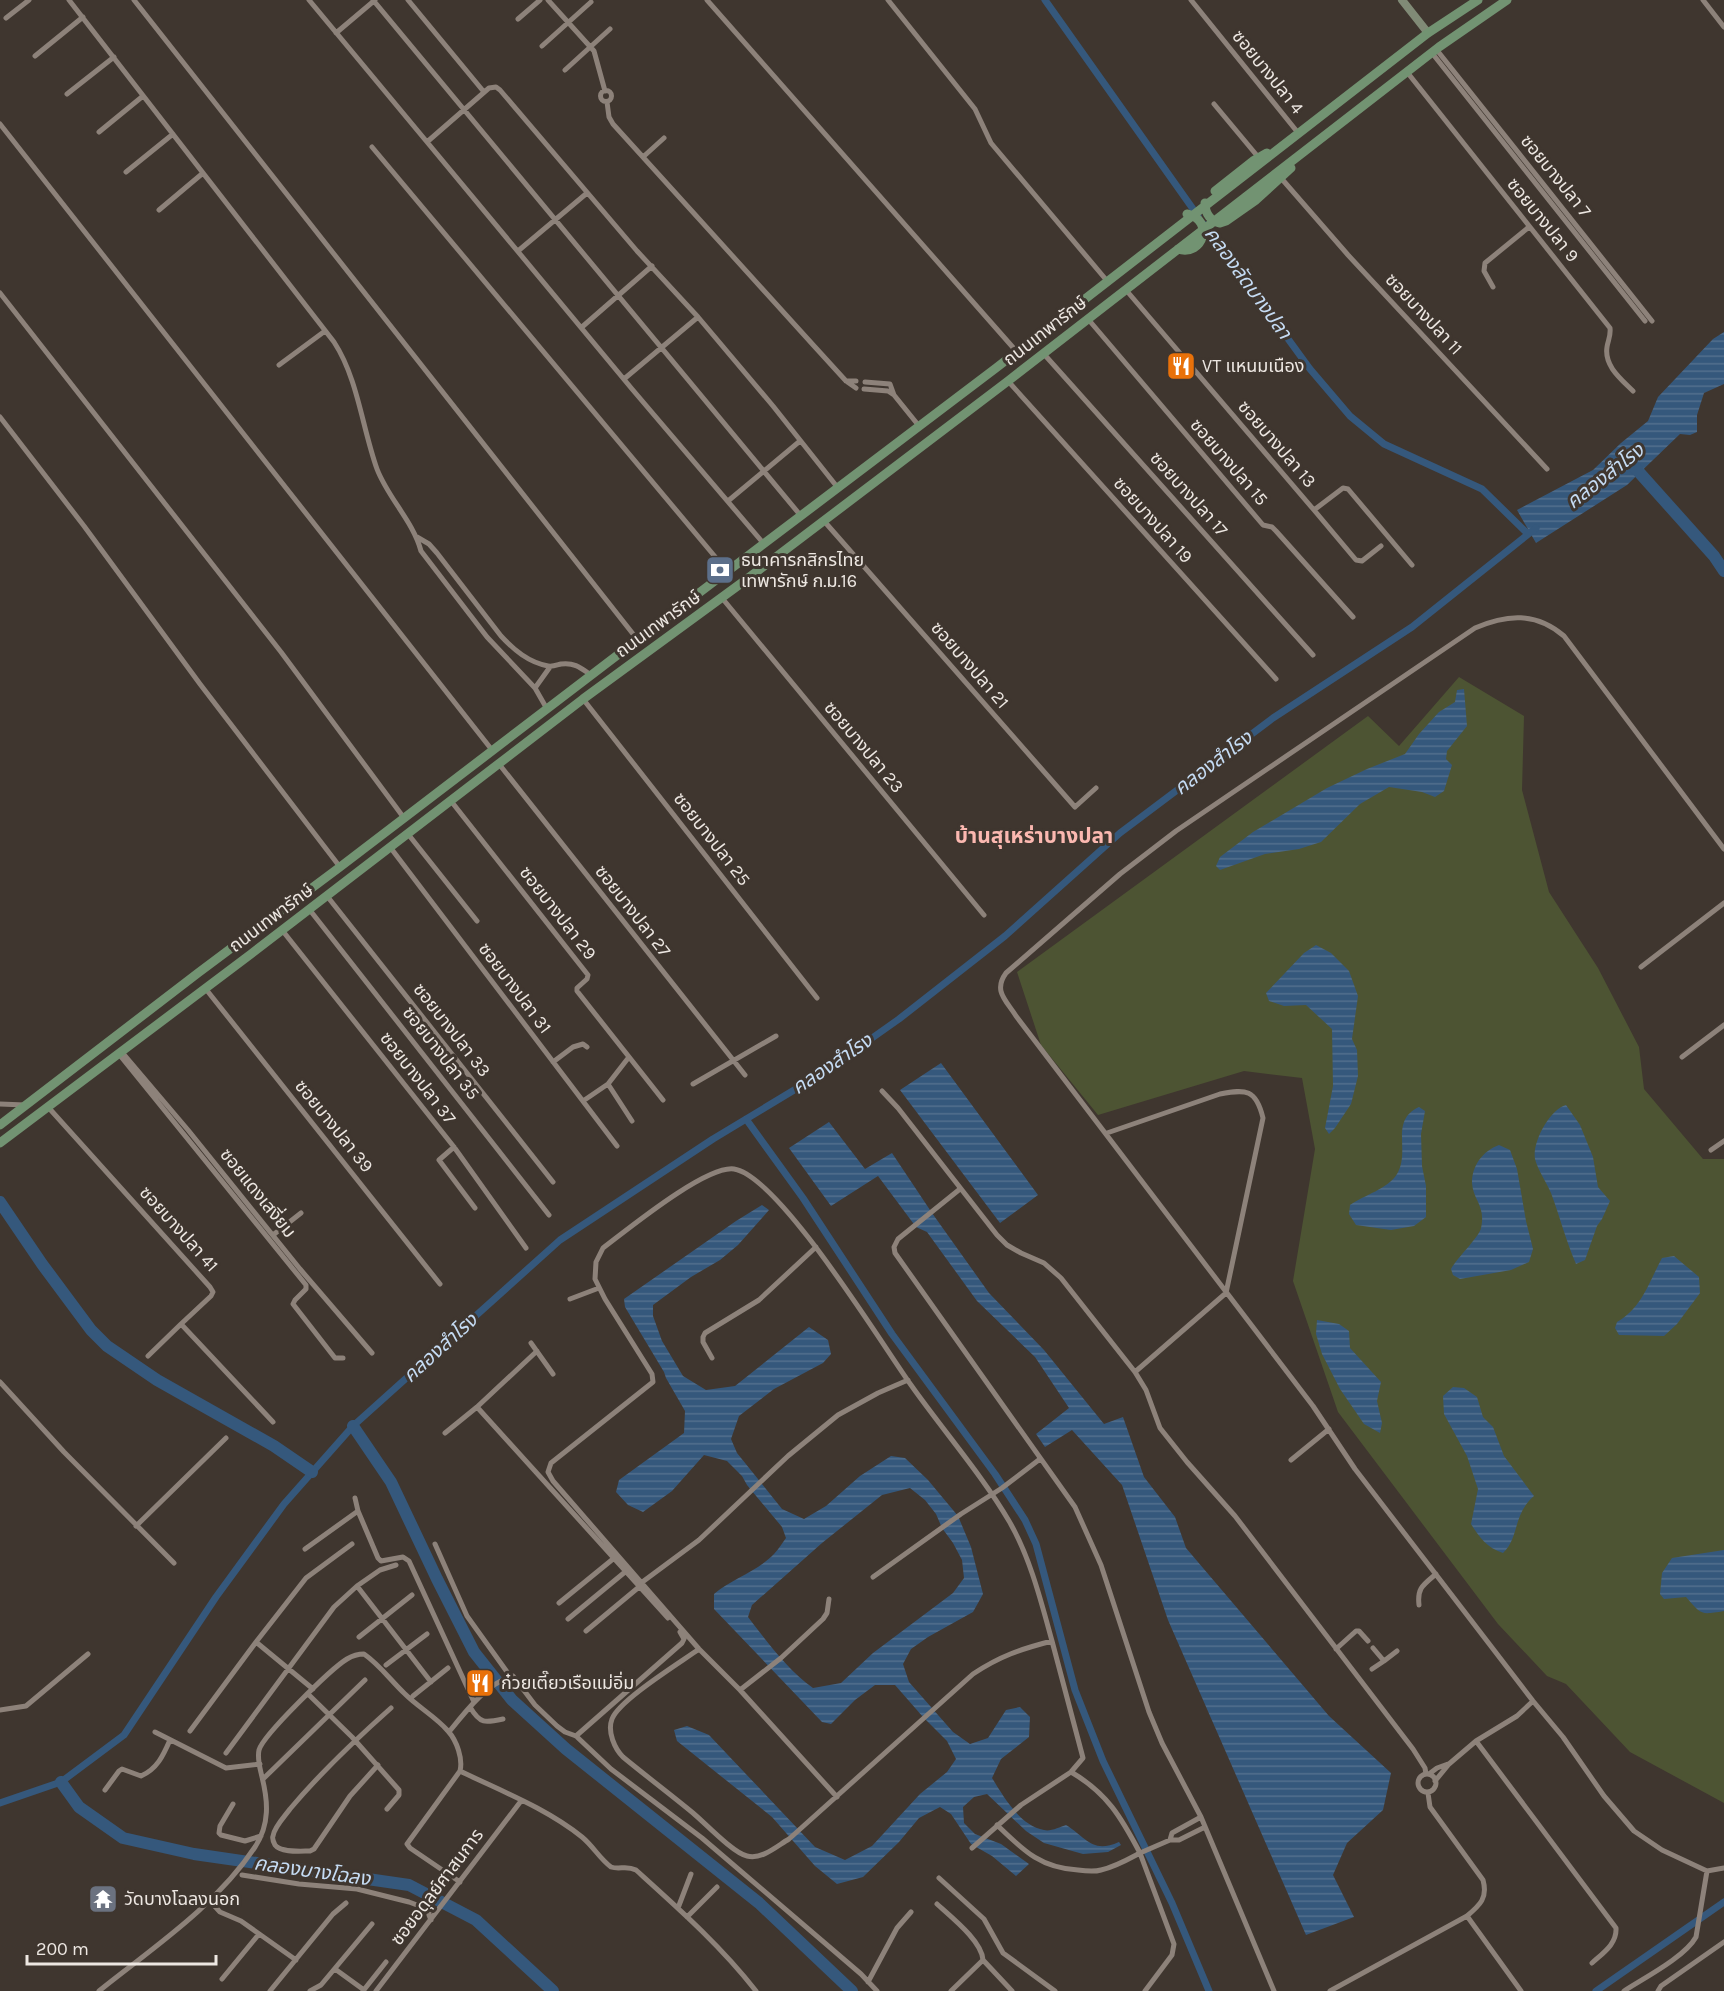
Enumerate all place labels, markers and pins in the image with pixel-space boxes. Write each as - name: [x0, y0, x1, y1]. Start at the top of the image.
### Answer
- restaurant icon: VT แหนมเนือง: [1165, 350, 1197, 382]
- place label: VT แหนมเนือง: [1202, 355, 1305, 377]
- place label: ธนาคารกสิกรไทย เทพารักษ์ ก.ม.16: [741, 549, 864, 592]
- bank icon: ธนาคารกสิกรไทย เทพารักษ์ ก.ม.16: [704, 554, 736, 586]
- restaurant icon: ก๋วยเตี๊ยวเรือแม่อิ่ม: [464, 1667, 496, 1699]
- place label: ก๋วยเตี๊ยวเรือแม่อิ่ม: [501, 1670, 634, 1694]
- temple icon: วัดบางโฉลงนอก: [87, 1883, 119, 1915]
- place label: วัดบางโฉลงนอก: [124, 1888, 240, 1910]

